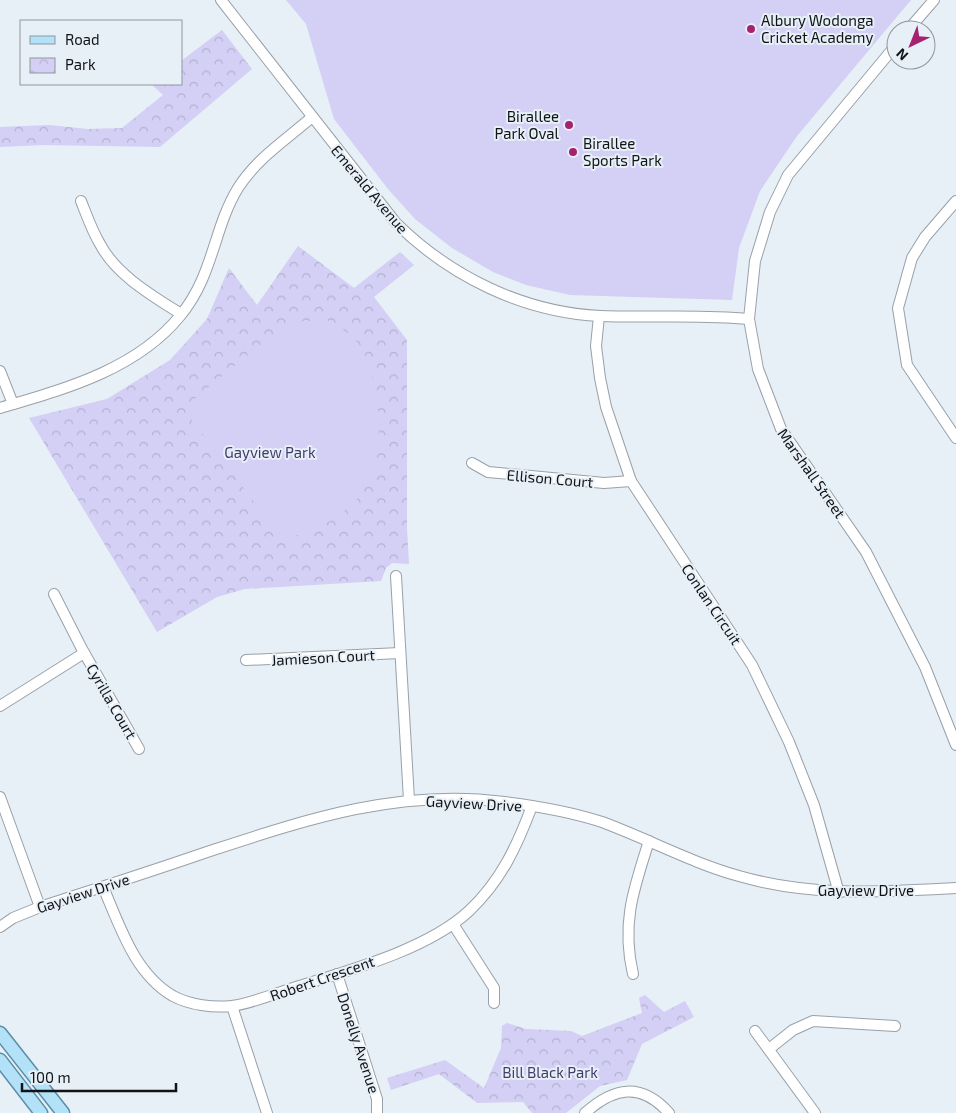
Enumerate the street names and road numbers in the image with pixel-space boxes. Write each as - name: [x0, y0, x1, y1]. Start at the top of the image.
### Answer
- street label: Emerald Avenue: [328, 141, 412, 237]
- street label: Marshall Street: [774, 425, 850, 522]
- street label: Ellison Court: [506, 465, 594, 491]
- street label: Conlan Circuit: [678, 560, 746, 648]
- street label: Jamieson Court: [271, 645, 376, 669]
- street label: Cyrilla Court: [83, 660, 141, 742]
- street label: Gayview Drive: [425, 791, 523, 815]
- street label: Gayview Drive: [34, 870, 132, 916]
- street label: Gayview Drive: [818, 881, 914, 899]
- street label: Robert Crescent: [267, 952, 377, 1004]
- street label: Donelly Avenue: [334, 990, 384, 1096]

